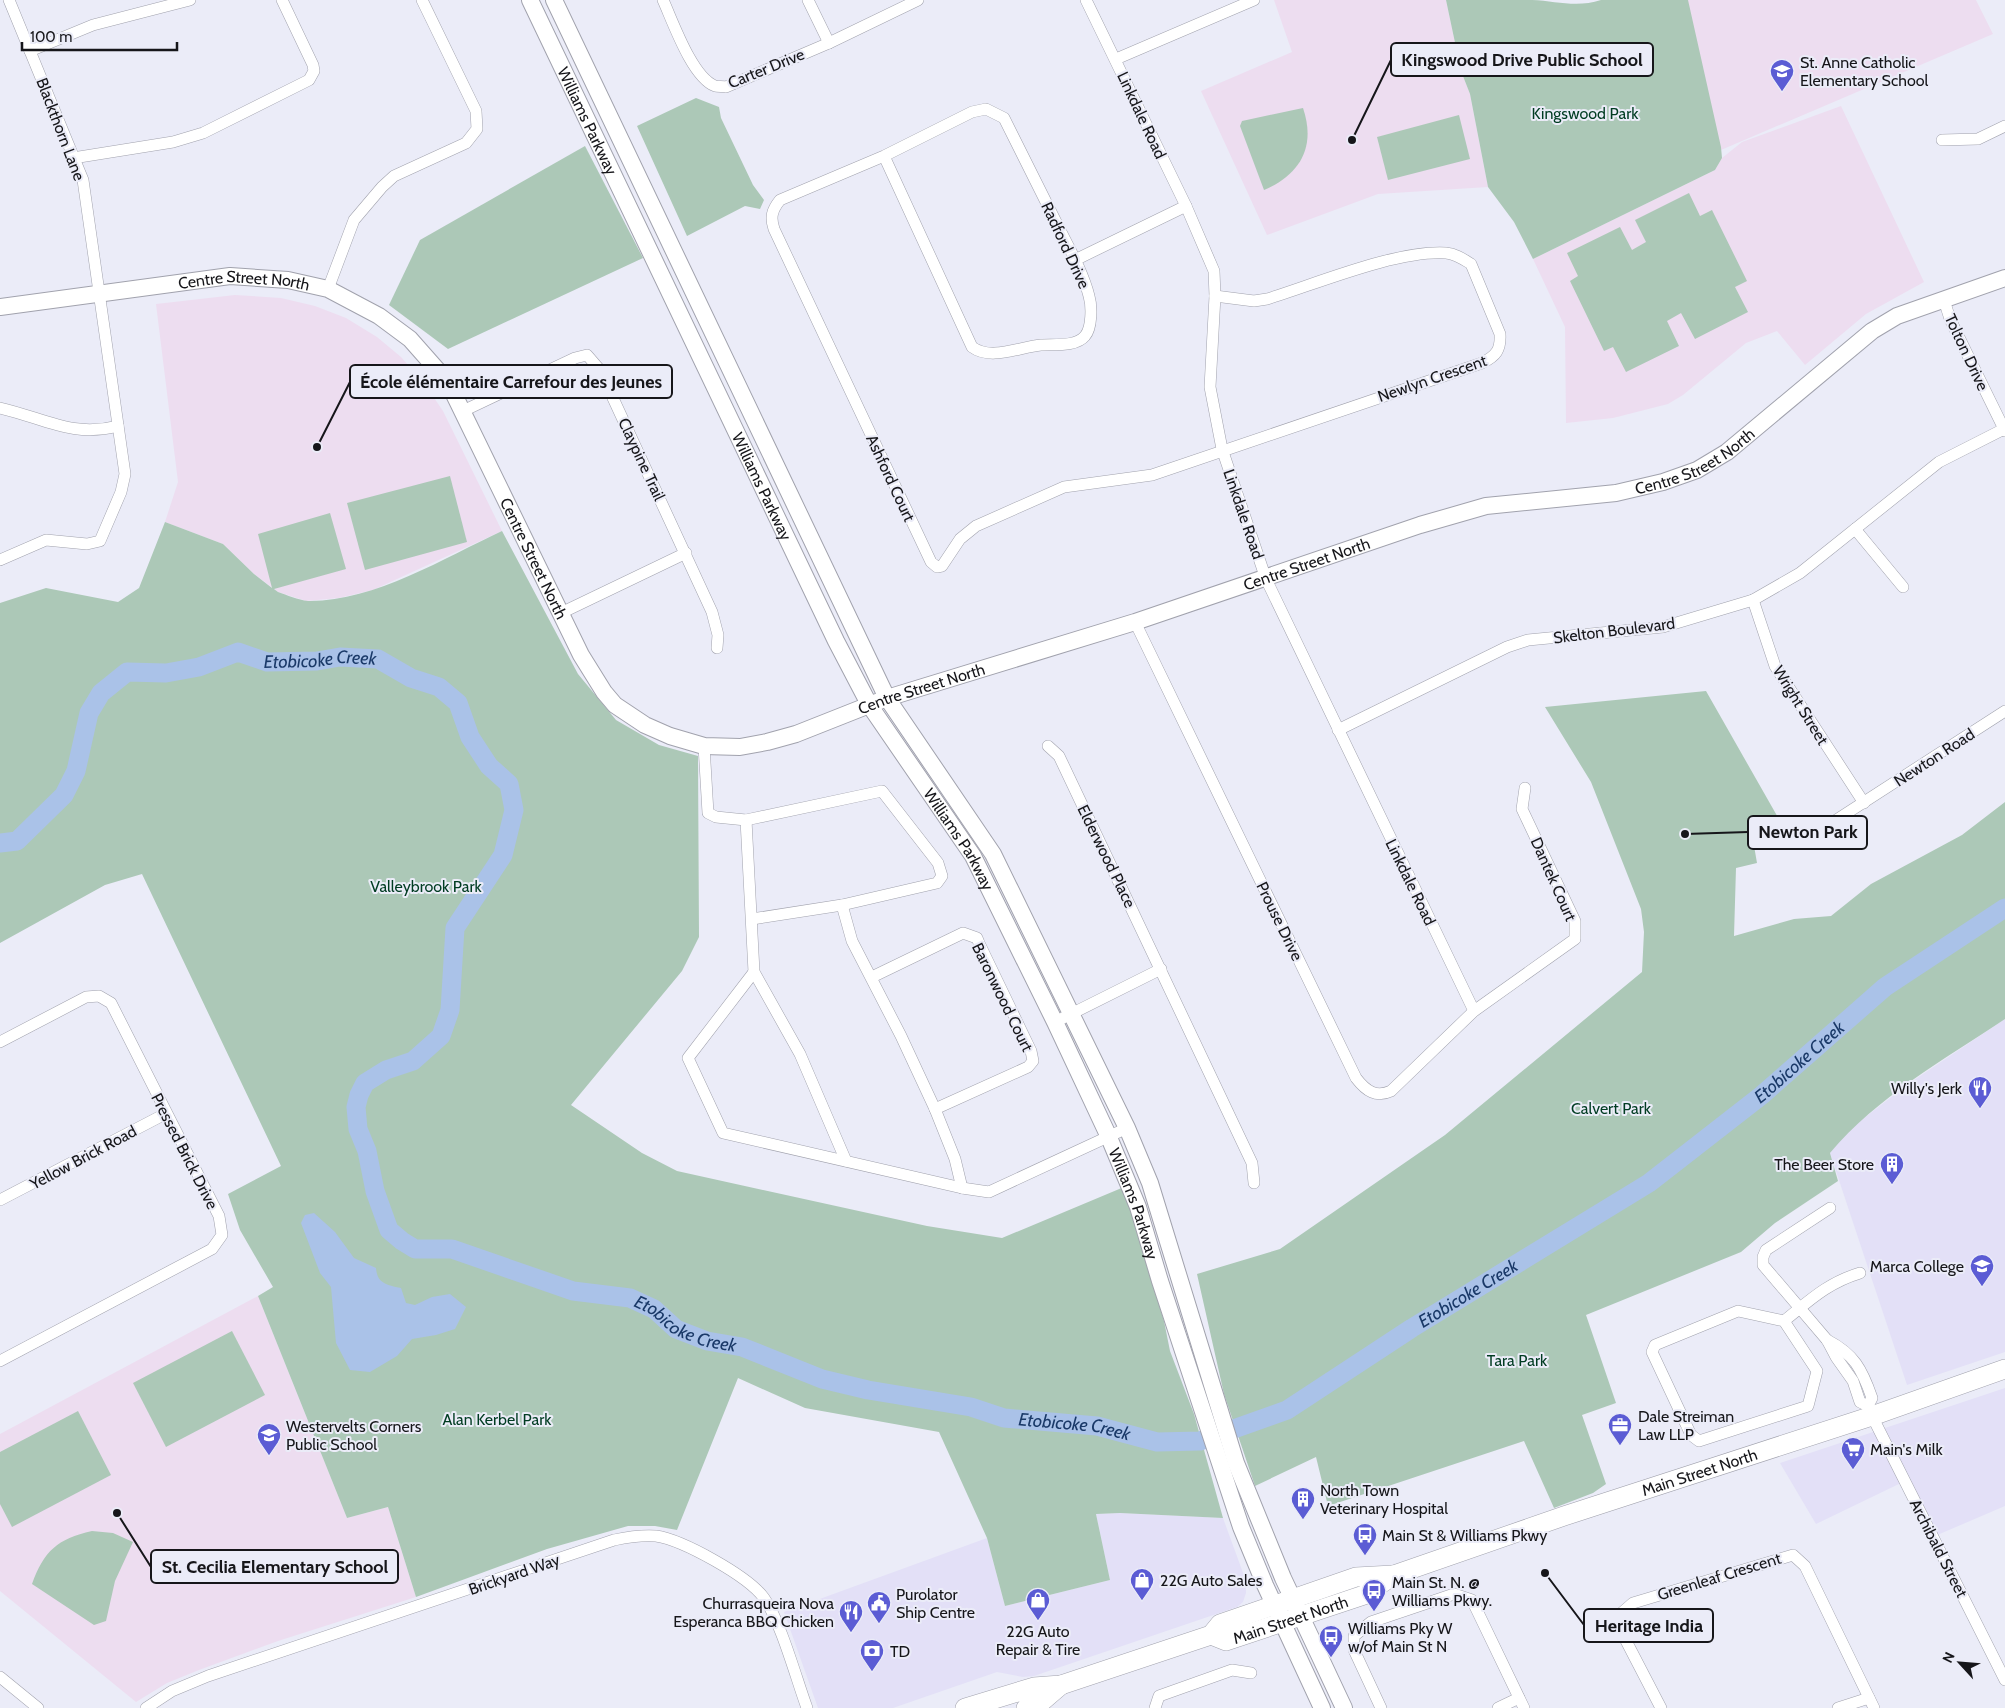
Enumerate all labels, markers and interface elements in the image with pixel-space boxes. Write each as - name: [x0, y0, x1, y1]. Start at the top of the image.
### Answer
- scale bar: [22, 20, 178, 52]
- text: 100 m: [30, 28, 72, 46]
- callout: Kingswood Drive Public School: [1391, 43, 1653, 76]
- street label: Carter Drive: [725, 45, 807, 92]
- text: Kingswood Drive Public School: [1401, 49, 1643, 71]
- place label: St. Anne Catholic Elementary School: [1800, 53, 1928, 90]
- school or university icon: St. Anne Catholic Elementary School: [1769, 58, 1795, 92]
- street label: Williams Parkway: [553, 64, 621, 178]
- street label: Linkdale Road: [1113, 69, 1170, 162]
- street label: Blackthorn Lane: [32, 75, 89, 183]
- park label: Kingswood Park: [1532, 104, 1639, 123]
- street label: Radford Drive: [1037, 199, 1094, 291]
- street label: Centre Street North: [177, 267, 312, 295]
- street label: Tolton Drive: [1941, 311, 1993, 394]
- street label: Newlyn Crescent: [1375, 351, 1490, 406]
- callout: École élémentaire Carrefour des Jeunes: [350, 365, 672, 398]
- text: École élémentaire Carrefour des Jeunes: [360, 371, 662, 393]
- street label: Claypine Trail: [614, 415, 669, 504]
- street label: Centre Street North: [1633, 424, 1759, 498]
- street label: Williams Parkway: [728, 430, 796, 544]
- street label: Ashford Court: [862, 432, 919, 525]
- street label: Linkdale Road: [1219, 467, 1268, 562]
- street label: Centre Street North: [496, 495, 571, 622]
- street label: Centre Street North: [1241, 534, 1373, 594]
- street label: Skelton Boulevard: [1552, 614, 1676, 647]
- water label: Etobicoke Creek: [263, 646, 378, 673]
- street label: Centre Street North: [855, 660, 987, 719]
- street label: Wright Street: [1769, 662, 1833, 749]
- street label: Newton Road: [1890, 724, 1978, 790]
- street label: Williams Parkway: [919, 785, 997, 894]
- street label: Elderwood Place: [1073, 802, 1140, 911]
- callout: Newton Park: [1748, 816, 1867, 849]
- text: Newton Park: [1758, 821, 1858, 843]
- street label: Dantek Court: [1527, 834, 1581, 925]
- street label: Linkdale Road: [1381, 836, 1440, 929]
- park label: Valleybrook Park: [370, 877, 483, 896]
- street label: Prouse Drive: [1252, 879, 1307, 964]
- street label: Baronwood Court: [968, 940, 1037, 1055]
- water label: Etobicoke Creek: [1750, 1016, 1850, 1108]
- restaurant icon: Willy's Jerk: [1967, 1075, 1993, 1109]
- place label: Willy's Jerk: [1891, 1079, 1963, 1098]
- street label: Pressed Brick Drive: [147, 1090, 222, 1212]
- park label: Calvert Park: [1571, 1099, 1652, 1118]
- street label: Yellow Brick Road: [26, 1121, 140, 1194]
- street label: Williams Parkway: [1104, 1145, 1162, 1262]
- building icon: The Beer Store: [1879, 1151, 1905, 1185]
- place label: The Beer Store: [1774, 1155, 1874, 1174]
- school or university icon: Marca College: [1969, 1253, 1995, 1287]
- water label: Etobicoke Creek: [1414, 1254, 1523, 1333]
- place label: Marca College: [1870, 1257, 1964, 1276]
- water label: Etobicoke Creek: [631, 1290, 739, 1357]
- park label: Tara Park: [1487, 1351, 1548, 1370]
- place label: Dale Streiman Law LLP: [1638, 1407, 1734, 1444]
- water label: Etobicoke Creek: [1017, 1408, 1134, 1446]
- park label: Alan Kerbel Park: [443, 1410, 552, 1429]
- office icon: Dale Streiman Law LLP: [1607, 1412, 1633, 1446]
- place label: Westervelts Corners Public School: [286, 1417, 422, 1454]
- school or university icon: Westervelts Corners Public School: [256, 1422, 282, 1456]
- supermarket icon: Main's Milk: [1840, 1436, 1866, 1470]
- place label: Main's Milk: [1870, 1440, 1943, 1459]
- street label: Main Street North: [1639, 1445, 1760, 1500]
- place label: North Town Veterinary Hospital: [1320, 1481, 1448, 1518]
- building icon: North Town Veterinary Hospital: [1290, 1486, 1316, 1520]
- street label: Archibald Street: [1906, 1496, 1972, 1601]
- bus stop icon: Main St & Williams Pkwy: [1352, 1522, 1378, 1556]
- place label: Main St & Williams Pkwy: [1382, 1526, 1547, 1545]
- street label: Greenleaf Crescent: [1655, 1548, 1784, 1604]
- callout: St. Cecilia Elementary School: [151, 1550, 398, 1583]
- street label: Brickyard Way: [466, 1550, 562, 1599]
- text: St. Cecilia Elementary School: [162, 1556, 389, 1578]
- shop icon: 22G Auto Sales: [1129, 1567, 1155, 1601]
- place label: 22G Auto Sales: [1160, 1571, 1263, 1590]
- place label: Main St. N. @ Williams Pkwy.: [1392, 1573, 1492, 1610]
- bus stop icon: Main St. N. @ Williams Pkwy.: [1361, 1578, 1387, 1612]
- place label: Purolator Ship Centre: [896, 1585, 975, 1622]
- shop icon: 22G Auto Repair & Tire: [1025, 1587, 1051, 1621]
- public building icon: Purolator Ship Centre: [866, 1590, 892, 1624]
- street label: Main Street North: [1230, 1592, 1351, 1648]
- place label: Churrasqueira Nova Esperanca BBQ Chicken: [673, 1594, 834, 1631]
- restaurant icon: Churrasqueira Nova Esperanca BBQ Chicken: [838, 1599, 864, 1633]
- callout: Heritage India: [1584, 1609, 1713, 1642]
- text: Heritage India: [1595, 1615, 1703, 1637]
- place label: Williams Pky W w/of Main St N: [1348, 1619, 1453, 1656]
- place label: 22G Auto Repair & Tire: [996, 1622, 1080, 1659]
- bus stop icon: Williams Pky W w/of Main St N: [1318, 1624, 1344, 1658]
- bank icon: TD: [859, 1638, 885, 1672]
- north arrow: [1935, 1638, 1985, 1688]
- place label: TD: [890, 1642, 910, 1661]
- text: N: [1938, 1649, 1959, 1666]

